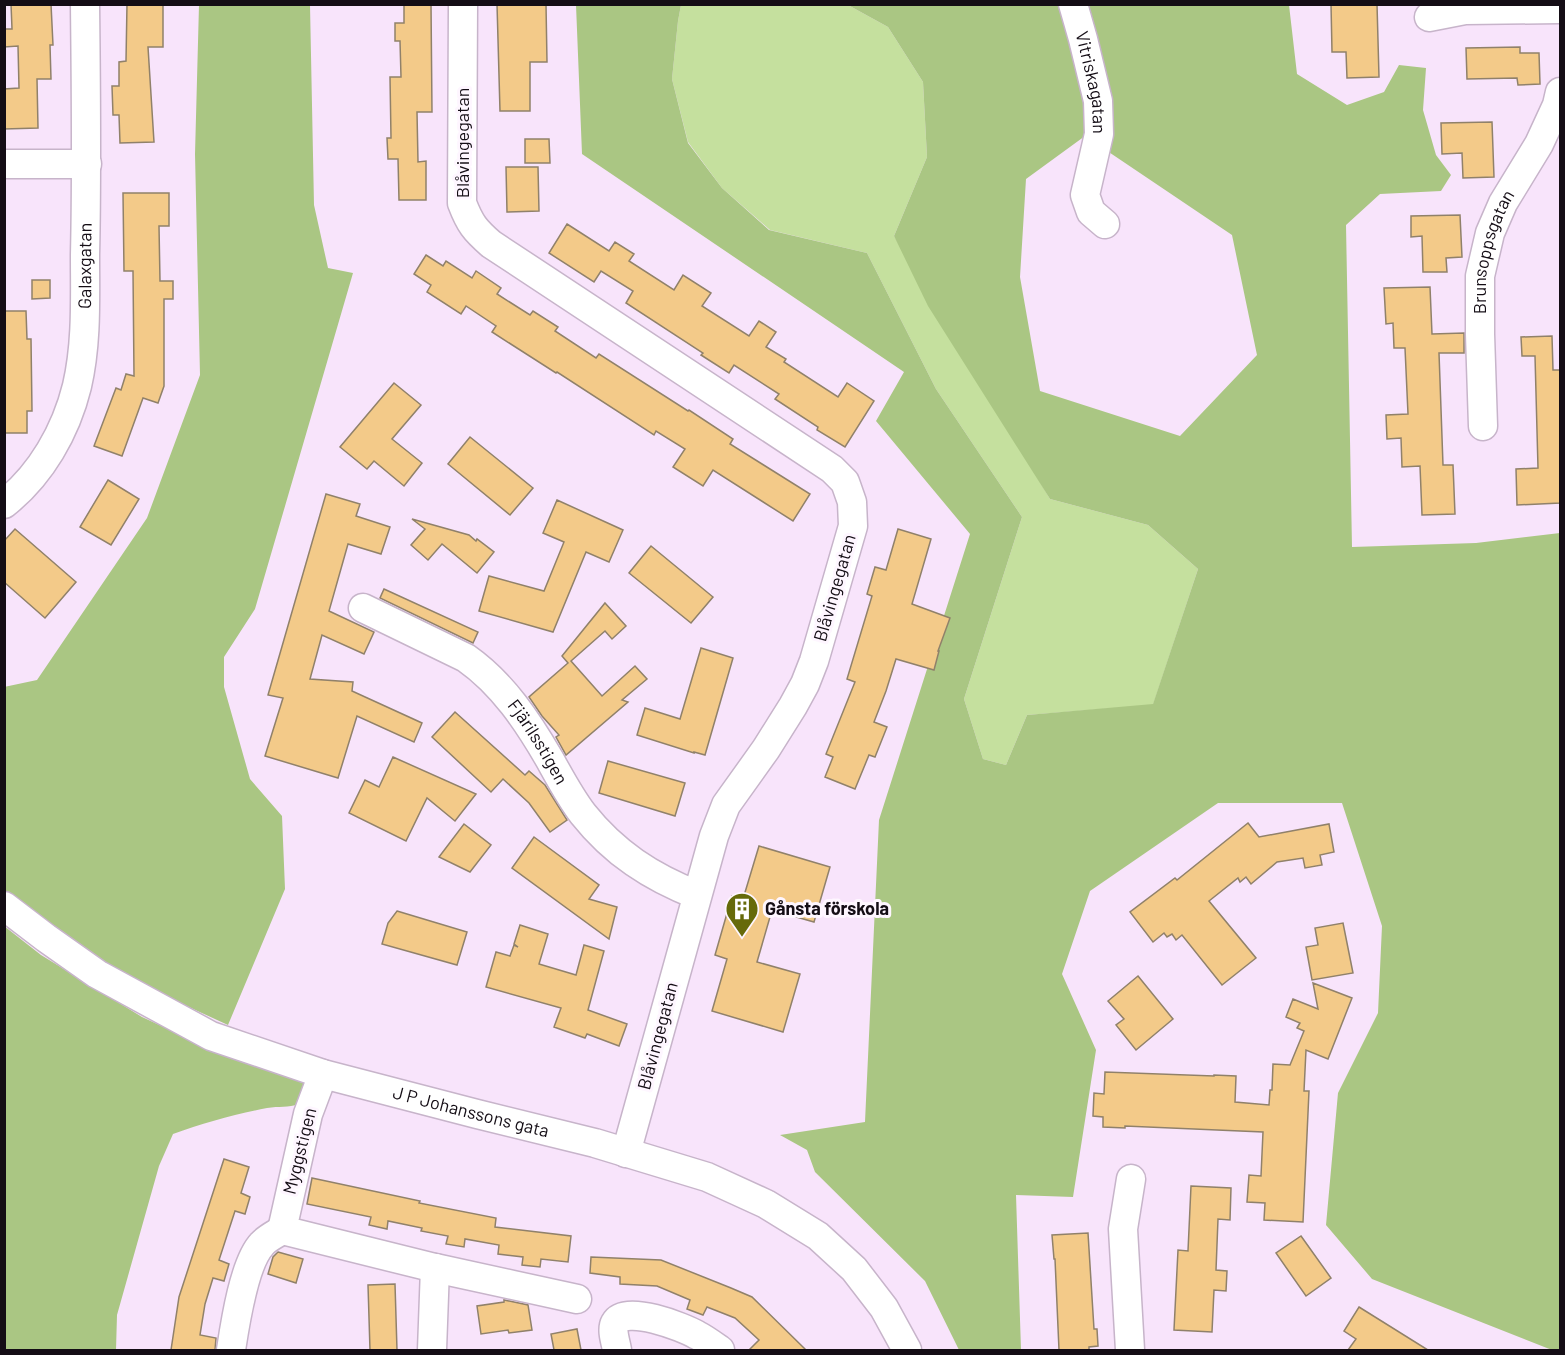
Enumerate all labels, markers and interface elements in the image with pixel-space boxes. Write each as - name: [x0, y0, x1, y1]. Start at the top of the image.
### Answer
- street label: Vitriskagatan: [1071, 29, 1111, 134]
- street label: Blåvingegatan: [451, 88, 473, 198]
- street label: Brunsoppsgatan: [1468, 185, 1518, 314]
- street label: Galaxgatan: [73, 223, 96, 309]
- street label: Blåvingegatan: [808, 531, 860, 644]
- street label: Fjärilsstigen: [504, 694, 573, 788]
- building icon: Gånsta förskola: [724, 891, 760, 938]
- place label: Gånsta förskola: [765, 897, 889, 919]
- street label: Blåvingegatan: [632, 979, 682, 1092]
- street label: J P Johanssons gata: [391, 1081, 552, 1141]
- street label: Myggstigen: [278, 1105, 320, 1196]

